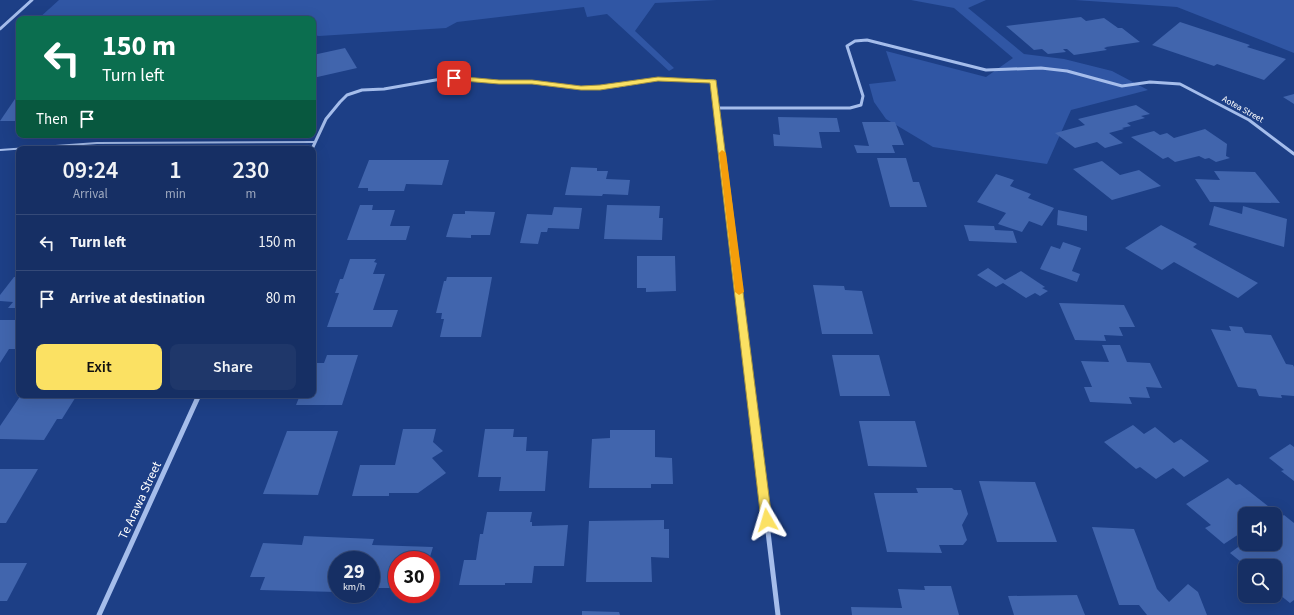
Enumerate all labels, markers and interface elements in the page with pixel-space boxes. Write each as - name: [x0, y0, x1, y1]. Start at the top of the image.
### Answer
- text: 150 m: [102, 26, 176, 66]
- icon: left: [36, 32, 88, 84]
- pin: [437, 61, 471, 95]
- text: Turn left: [102, 63, 164, 88]
- icon: arrive: [443, 67, 465, 89]
- street label: Aotea Street: [1220, 93, 1266, 126]
- icon: arrive: [76, 108, 98, 130]
- text: Then: [36, 109, 68, 130]
- text: 09:24: [63, 153, 118, 188]
- text: 1: [169, 153, 182, 188]
- text: 230: [233, 153, 269, 188]
- text: Arrival: [73, 185, 108, 203]
- text: min: [165, 185, 186, 203]
- text: m: [246, 185, 256, 203]
- icon: left: [36, 232, 58, 254]
- text: Turn left: [70, 232, 126, 253]
- text: 150 m: [258, 232, 296, 253]
- icon: arrive: [36, 288, 58, 310]
- text: Arrive at destination: [70, 288, 205, 309]
- text: 80 m: [266, 288, 296, 309]
- button: Exit: [36, 344, 162, 390]
- button: Share: [170, 344, 296, 390]
- street label: Te Arawa Street: [114, 458, 166, 542]
- position arrow: [746, 499, 788, 541]
- map controls: [1238, 507, 1282, 603]
- button: sound: [1238, 507, 1282, 551]
- speed limit sign: 30: [388, 551, 440, 603]
- text: 29: [343, 558, 365, 586]
- button: search: [1238, 559, 1282, 603]
- text: km/h: [343, 580, 365, 594]

